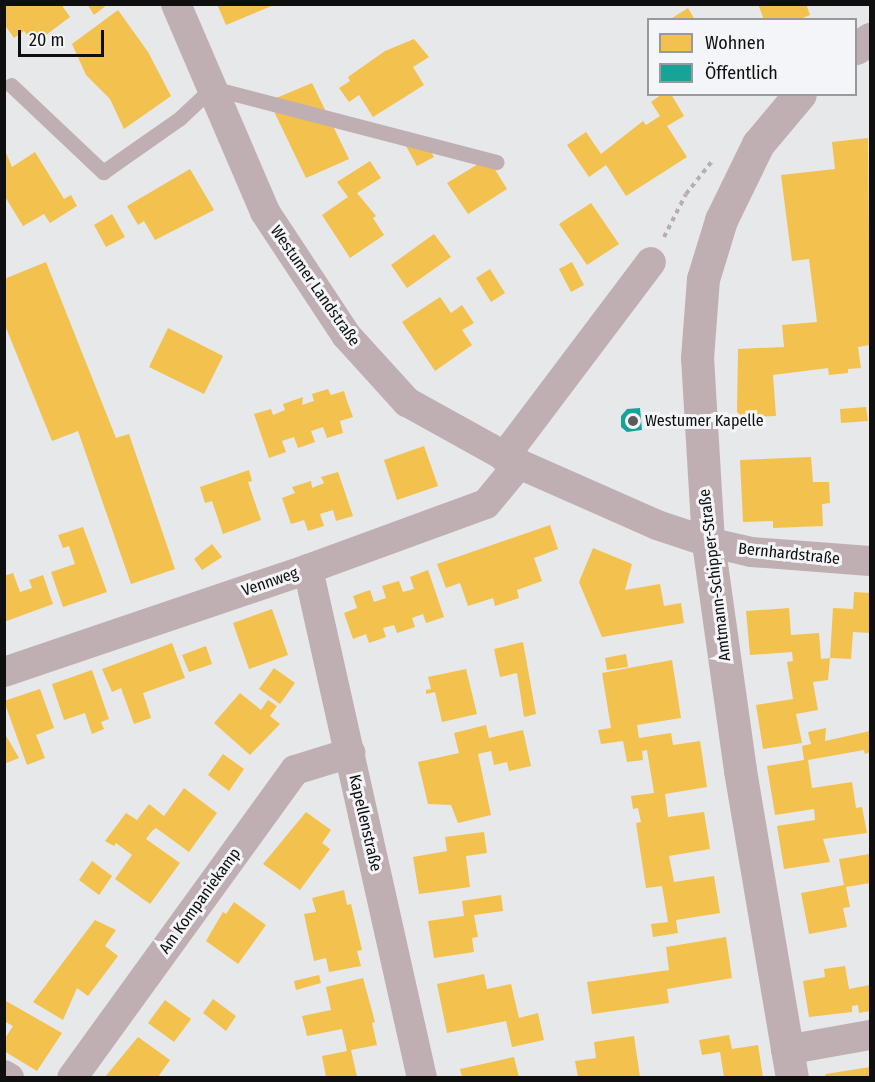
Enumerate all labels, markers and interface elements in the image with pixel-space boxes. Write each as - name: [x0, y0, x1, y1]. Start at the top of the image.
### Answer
- scale bar: [21, 18, 106, 56]
- legend: [647, 18, 857, 96]
- text: 20 m: [29, 29, 64, 51]
- text: Wohnen: [705, 32, 765, 54]
- text: Öffentlich: [705, 62, 778, 84]
- street label: Westumer Landstraße: [266, 222, 364, 350]
- place label: Westumer Kapelle: [645, 411, 764, 431]
- marker: Westumer Kapelle: [626, 414, 640, 428]
- street label: Amtmann-Schipper-Straße: [695, 488, 735, 662]
- street label: Bernhardstraße: [737, 539, 841, 569]
- street label: Vennweg: [239, 563, 301, 601]
- street label: Kapellenstraße: [345, 773, 385, 873]
- street label: Am Kompaniekamp: [155, 844, 245, 958]

